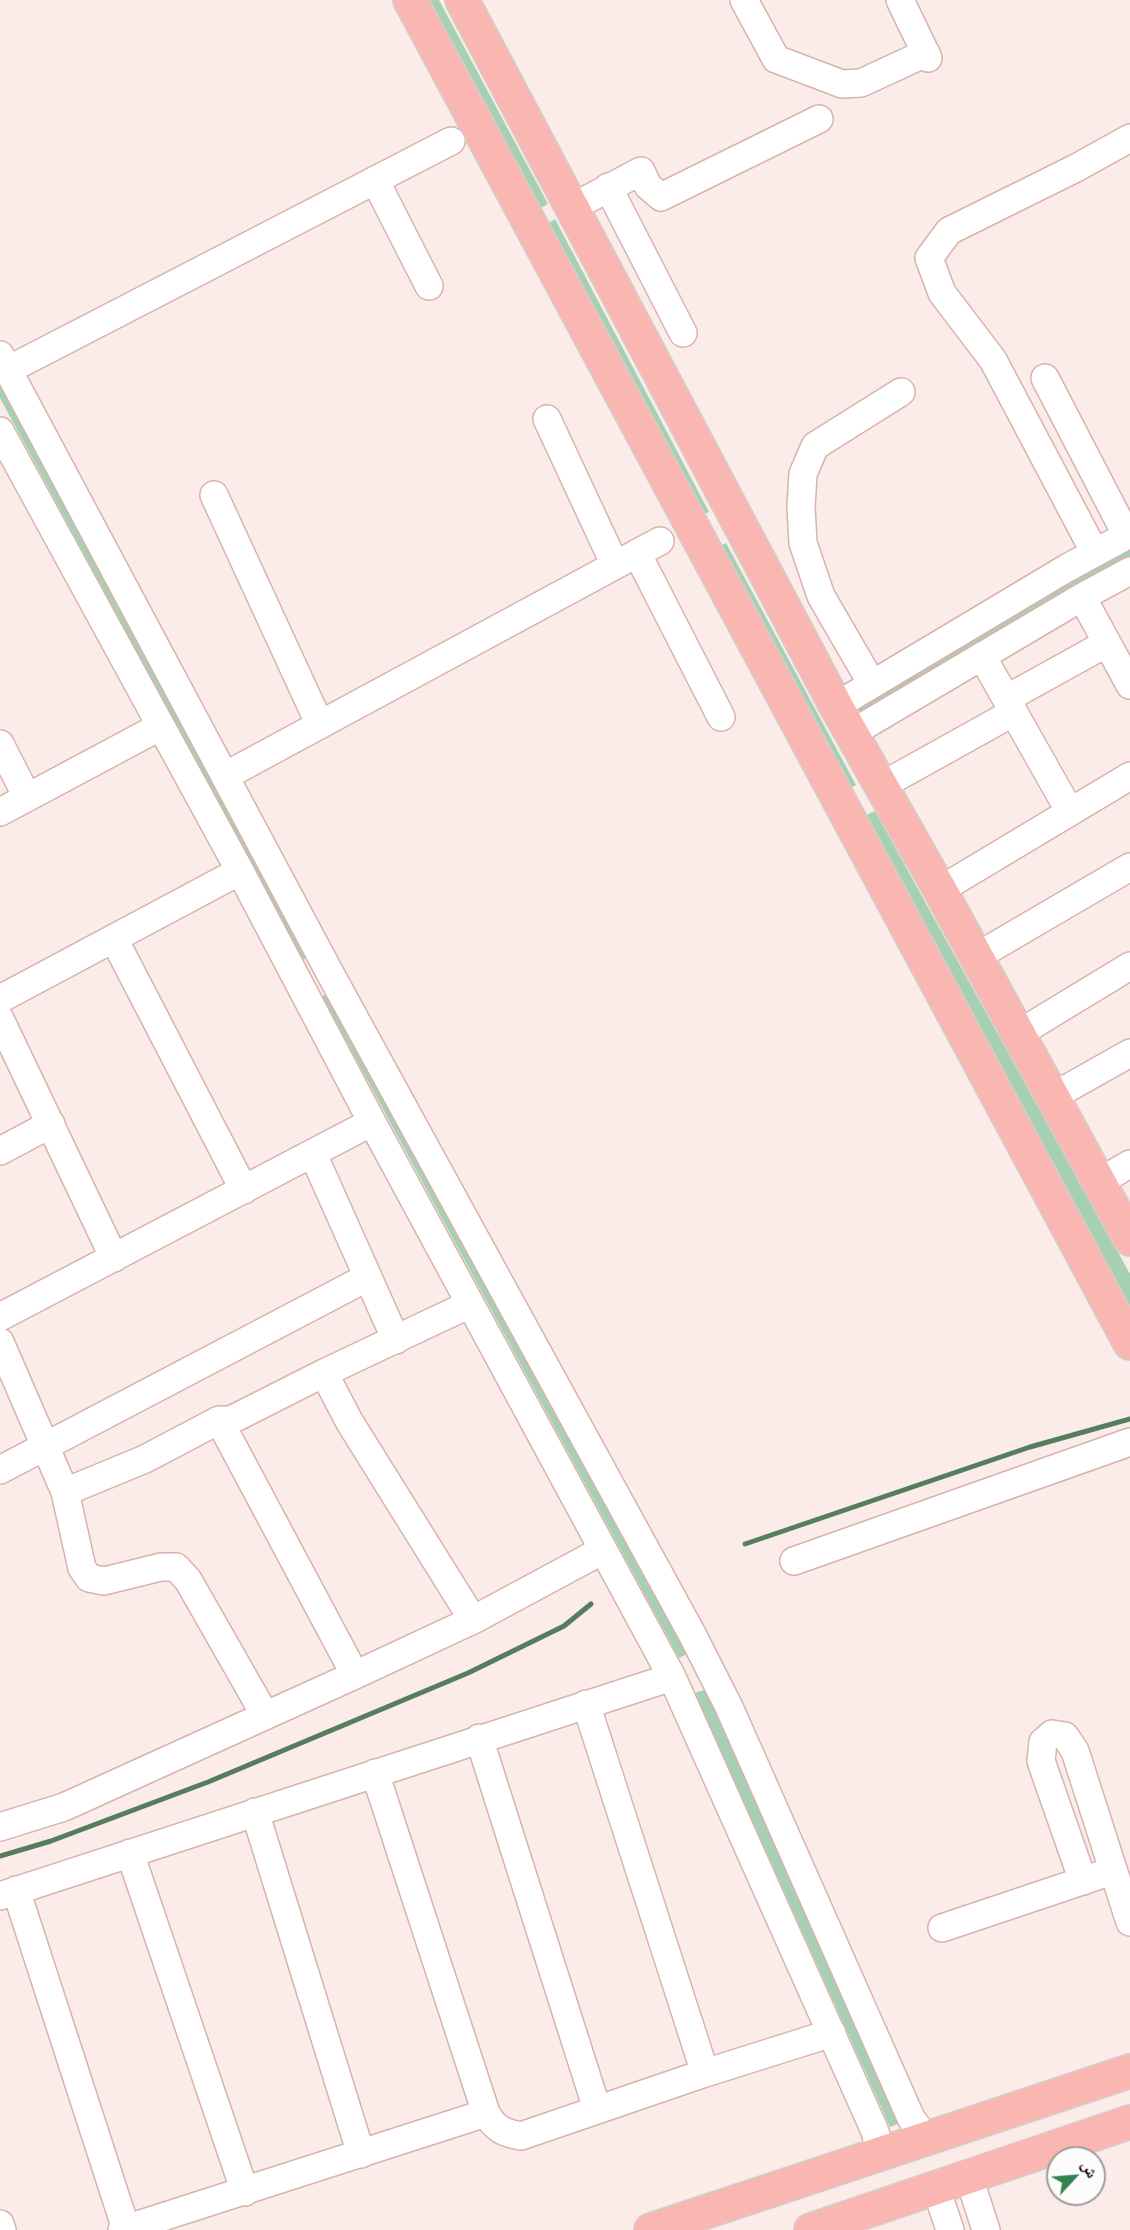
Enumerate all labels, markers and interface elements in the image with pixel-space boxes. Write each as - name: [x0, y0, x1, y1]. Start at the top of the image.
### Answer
- north arrow: [1046, 2146, 1106, 2206]
- text: ش: [1078, 2157, 1103, 2181]

